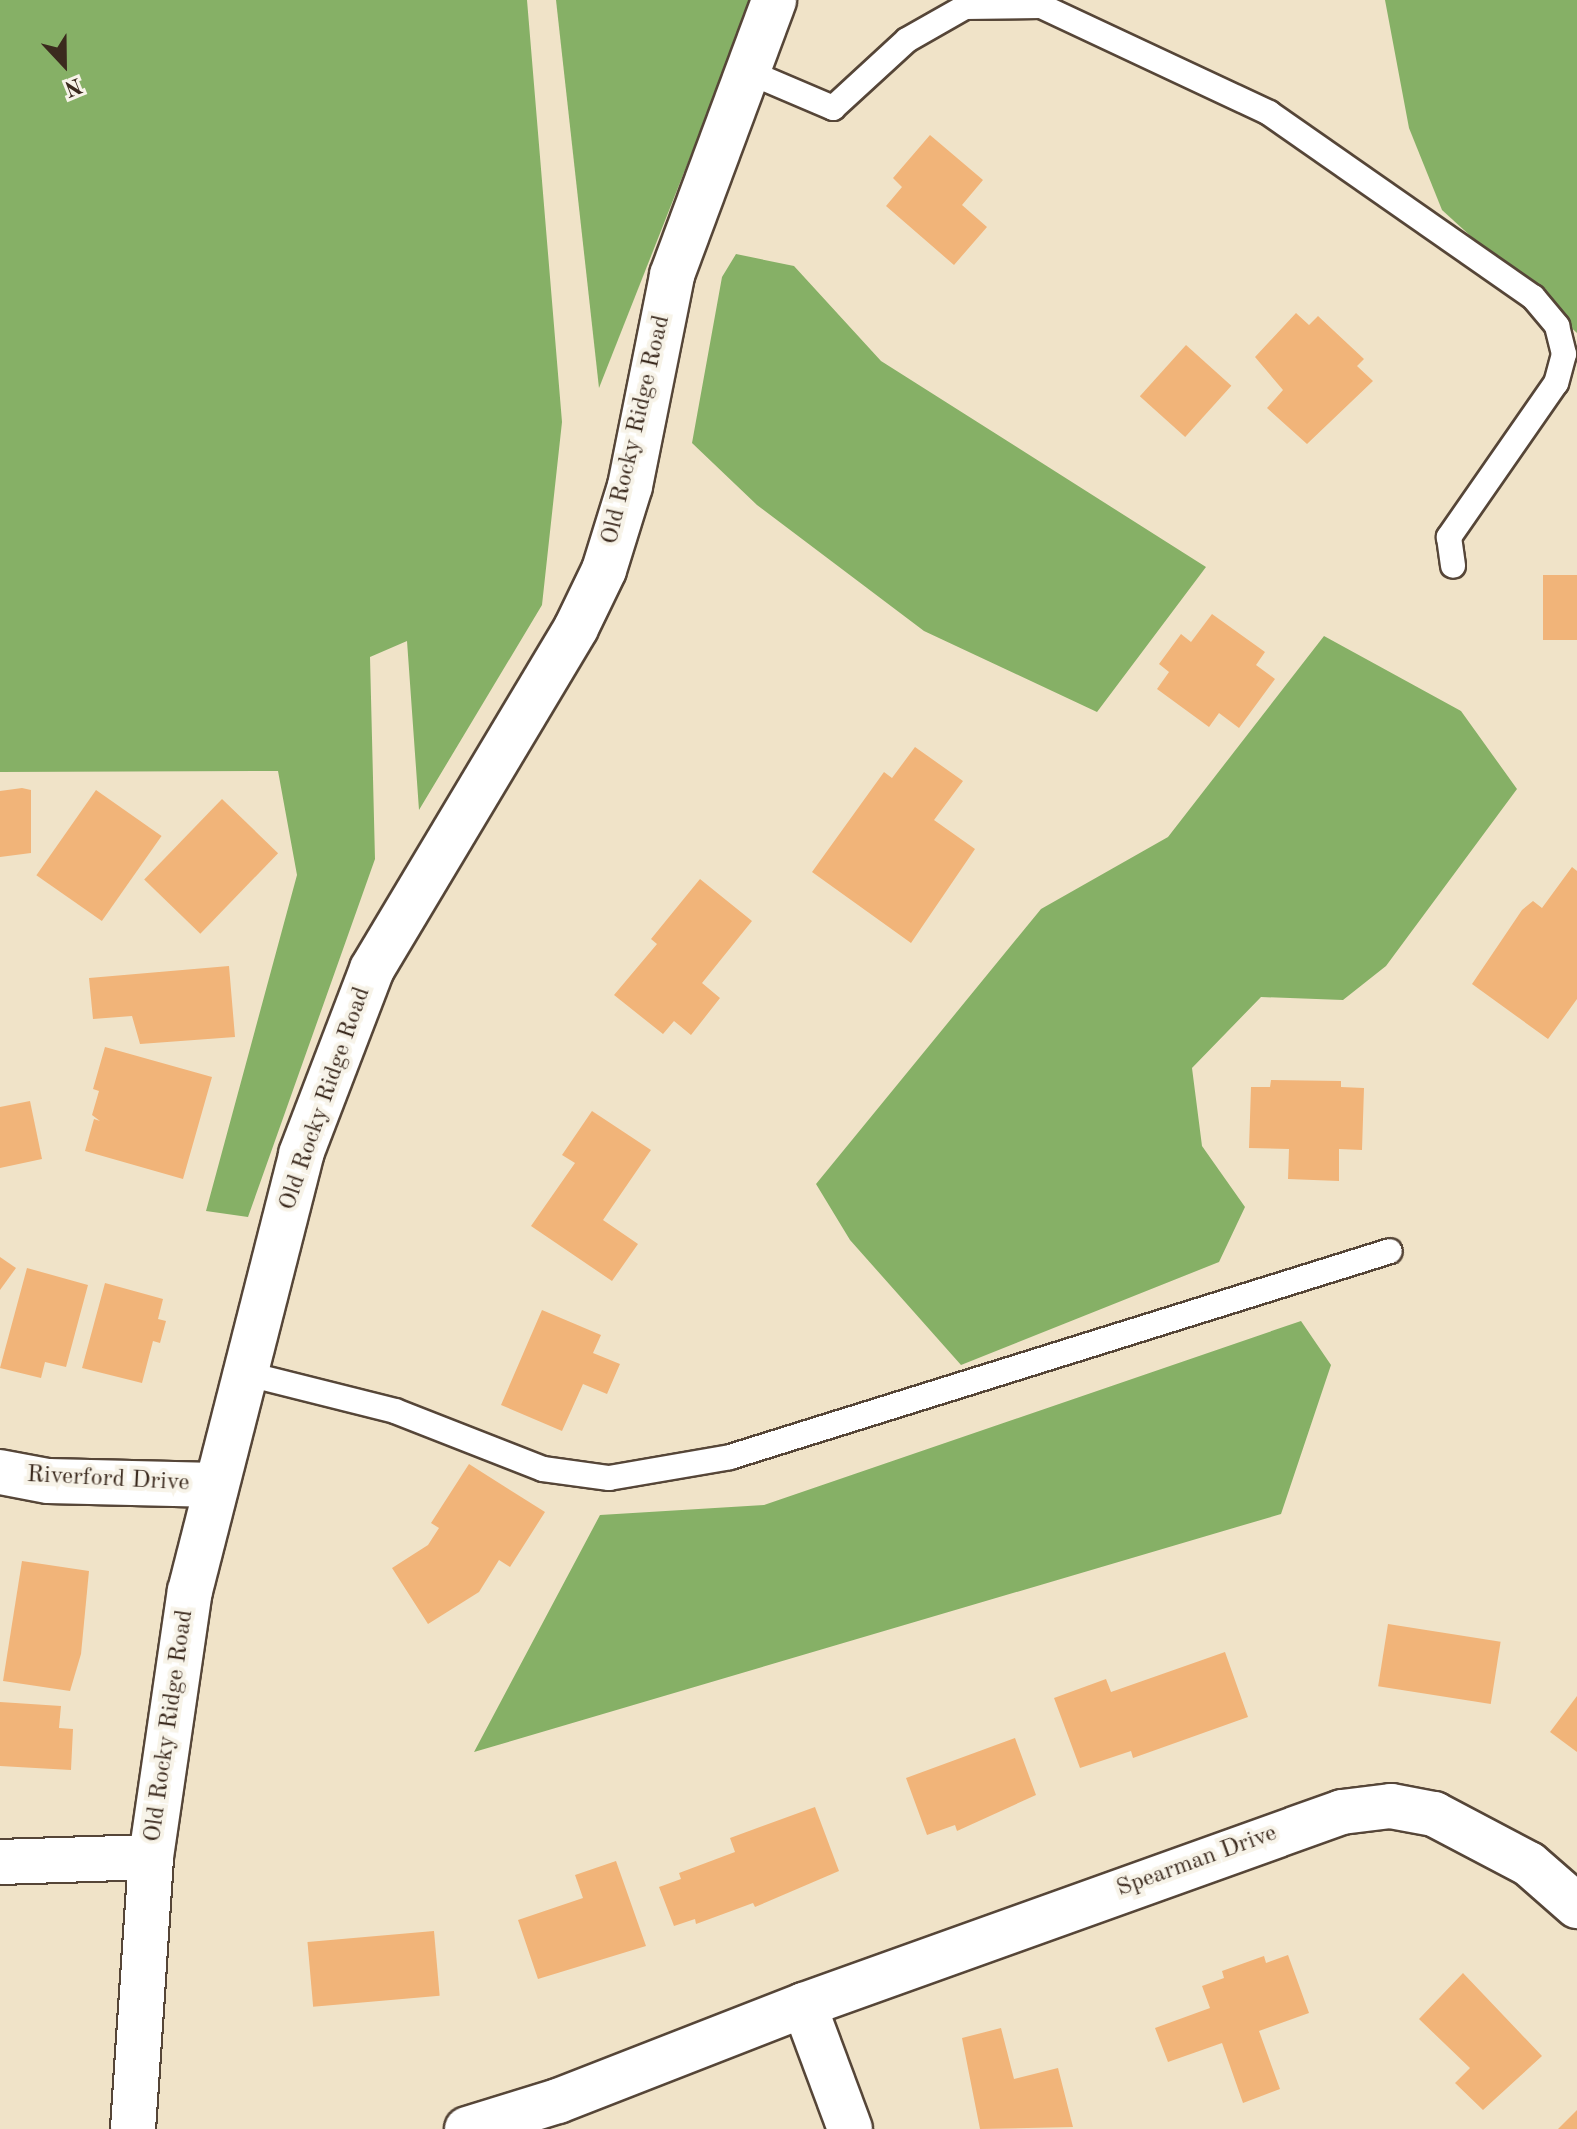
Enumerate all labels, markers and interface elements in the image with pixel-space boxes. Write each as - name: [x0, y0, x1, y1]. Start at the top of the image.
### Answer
- north arrow: [24, 24, 104, 104]
- text: N: [61, 73, 85, 100]
- street label: Old Rocky Ridge Road: [597, 313, 677, 547]
- street label: Old Rocky Ridge Road: [274, 984, 378, 1214]
- street label: Riverford Drive: [26, 1461, 190, 1499]
- street label: Old Rocky Ridge Road: [139, 1608, 201, 1844]
- street label: Spearman Drive: [1113, 1820, 1281, 1904]

